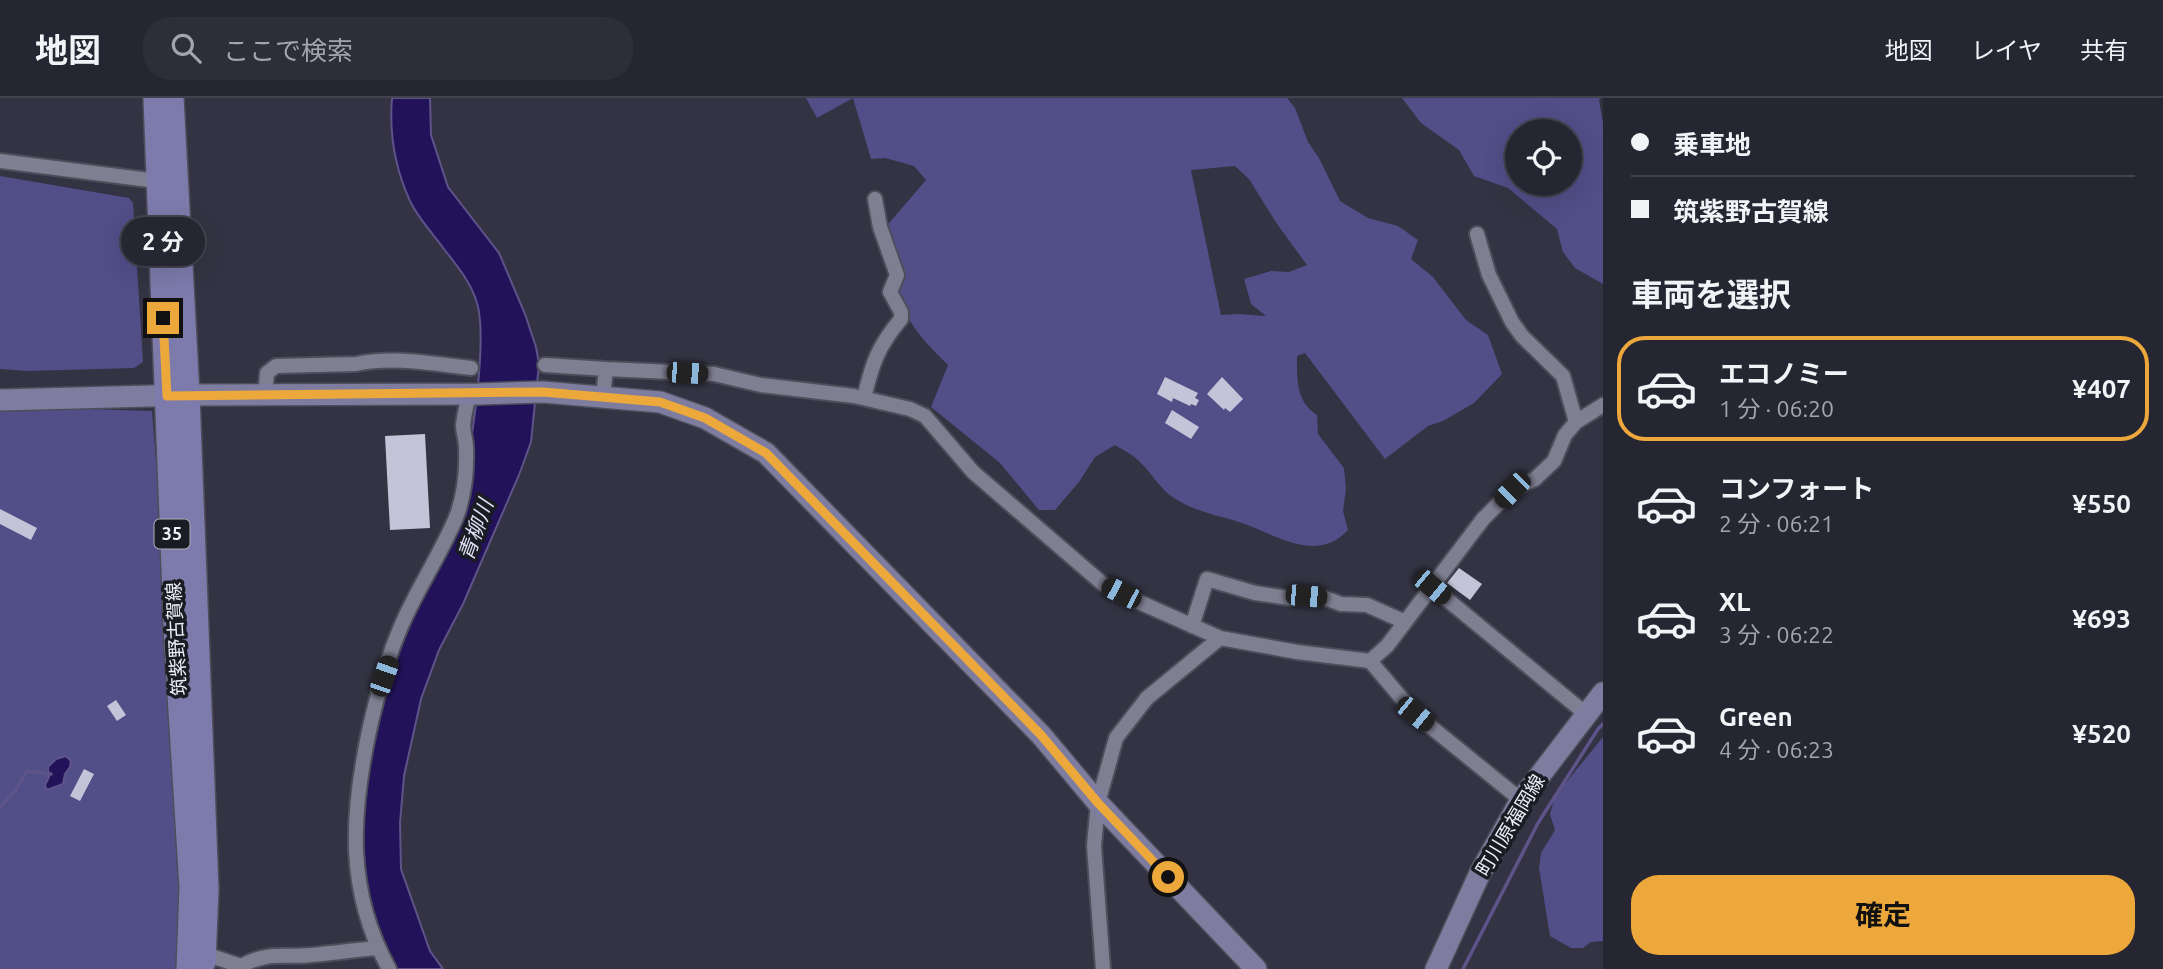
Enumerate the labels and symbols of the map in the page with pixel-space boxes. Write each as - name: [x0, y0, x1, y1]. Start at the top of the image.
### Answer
- callout: 2 分: [121, 216, 205, 266]
- route end: [147, 302, 179, 334]
- car: [666, 361, 709, 385]
- car: [1490, 468, 1535, 512]
- water label: 青柳川: [453, 494, 498, 563]
- road number: 35: [154, 520, 190, 548]
- car: [1410, 565, 1455, 609]
- car: [1098, 574, 1145, 612]
- street label: 筑紫野古賀線: [162, 581, 190, 697]
- car: [1285, 584, 1328, 608]
- car: [368, 653, 401, 699]
- car: [1393, 693, 1438, 735]
- street label: 町川原福岡線: [1471, 770, 1549, 880]
- route start: [1152, 861, 1184, 893]

